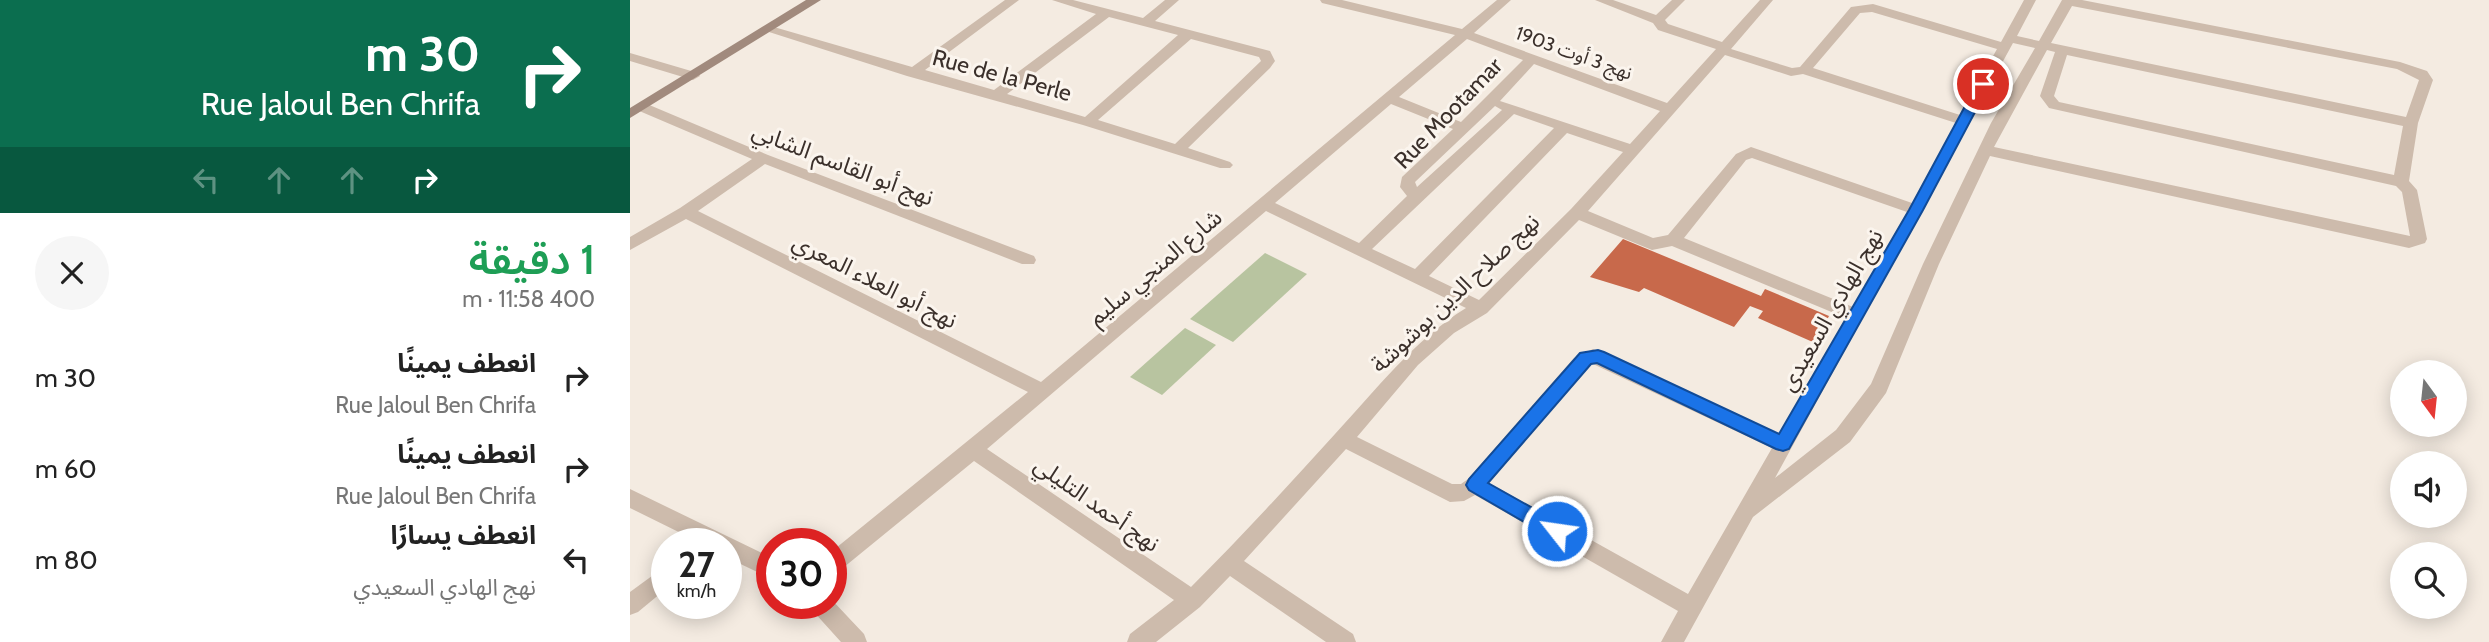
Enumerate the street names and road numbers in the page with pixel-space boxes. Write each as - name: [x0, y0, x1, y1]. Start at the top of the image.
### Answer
- street label: نهج 3 أوت 1903: [1511, 21, 1636, 88]
- street label: Rue de la Perle: [929, 43, 1075, 107]
- street label: Rue Mootamar: [1388, 51, 1508, 174]
- street label: نهج أبو القاسم الشابي: [747, 117, 938, 215]
- street label: شارع المنجي سليم: [1082, 203, 1230, 334]
- street label: نهج صلاح الدين بوشوشة: [1365, 208, 1547, 380]
- street label: نهج الهادي السعيدي: [1773, 224, 1892, 398]
- street label: نهج أبو العلاء المعري: [787, 228, 962, 337]
- street label: نهج أحمد التليلي: [1027, 450, 1165, 560]

